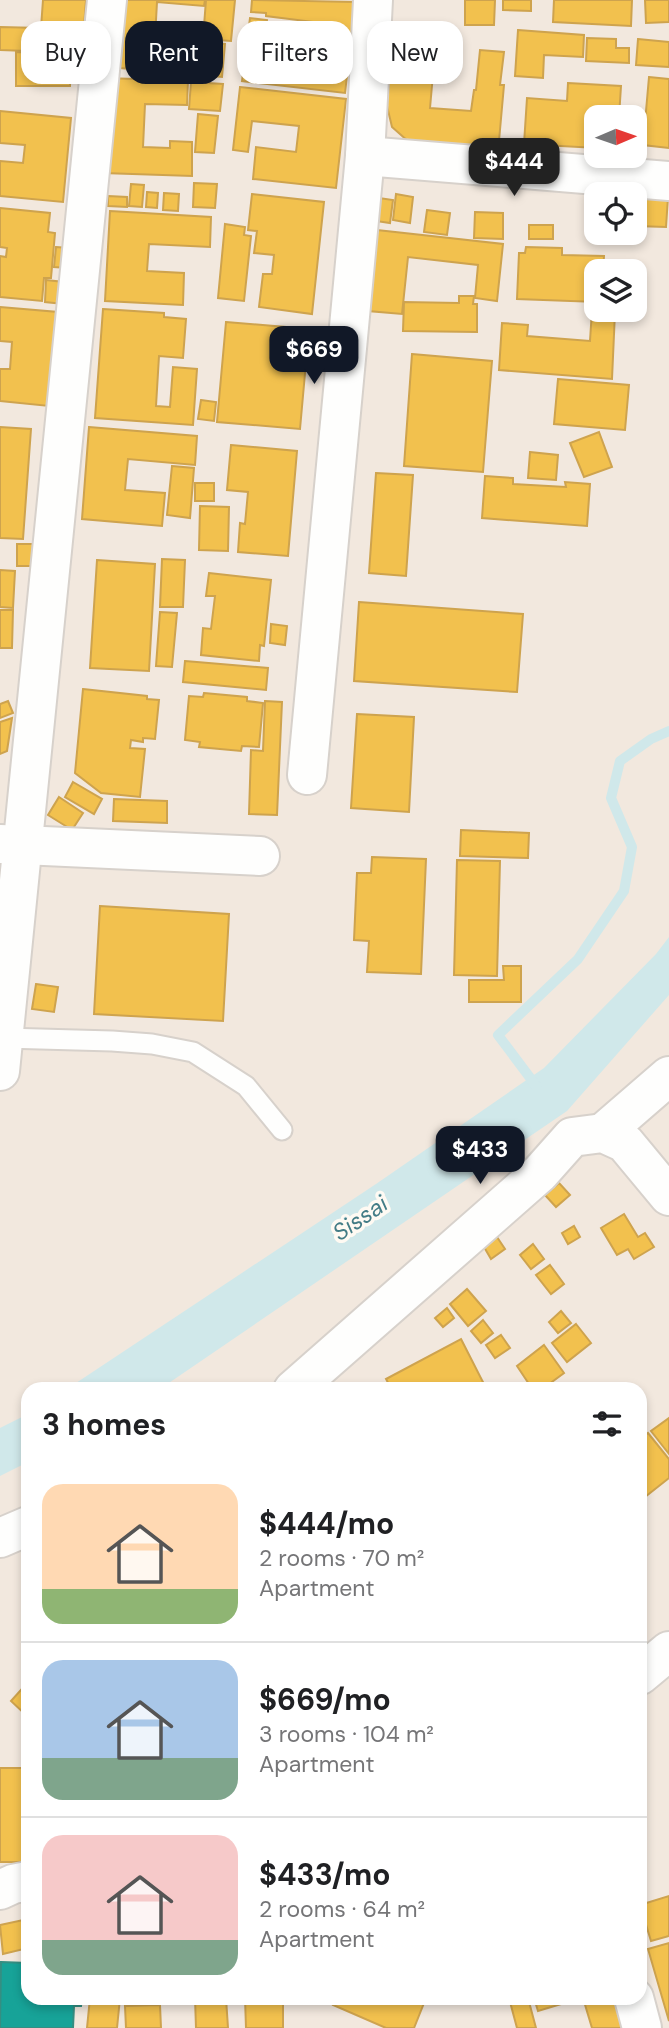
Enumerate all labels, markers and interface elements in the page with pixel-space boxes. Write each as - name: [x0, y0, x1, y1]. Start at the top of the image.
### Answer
- chip: Buy: [21, 21, 111, 84]
- chip: Rent: [125, 21, 223, 84]
- chip: Filters: [237, 21, 353, 84]
- chip: New: [367, 21, 463, 84]
- north arrow: [584, 105, 648, 168]
- map controls: [584, 105, 647, 322]
- pin: $444: [473, 138, 555, 198]
- text: $444: [485, 146, 543, 176]
- button: locate: [584, 182, 647, 245]
- button: layers: [584, 259, 647, 322]
- pin: $669: [273, 326, 355, 386]
- text: $669: [285, 334, 343, 364]
- pin: $433: [439, 1126, 521, 1186]
- text: $433: [452, 1134, 508, 1164]
- water label: Sissai: [327, 1188, 394, 1247]
- text: 3 homes: [42, 1405, 166, 1444]
- icon: filters: [588, 1405, 626, 1443]
- text: $444/mo: [259, 1504, 394, 1543]
- icon: home: [98, 1512, 182, 1596]
- text: 2 rooms · 70 m²: [259, 1543, 424, 1573]
- text: Apartment: [259, 1573, 374, 1603]
- text: $669/mo: [259, 1680, 391, 1719]
- icon: home: [98, 1688, 182, 1772]
- text: 3 rooms · 104 m²: [259, 1719, 434, 1749]
- text: Apartment: [259, 1749, 374, 1779]
- text: $433/mo: [259, 1855, 390, 1894]
- icon: home: [98, 1863, 182, 1947]
- text: 2 rooms · 64 m²: [259, 1894, 425, 1924]
- text: Apartment: [259, 1924, 374, 1954]

